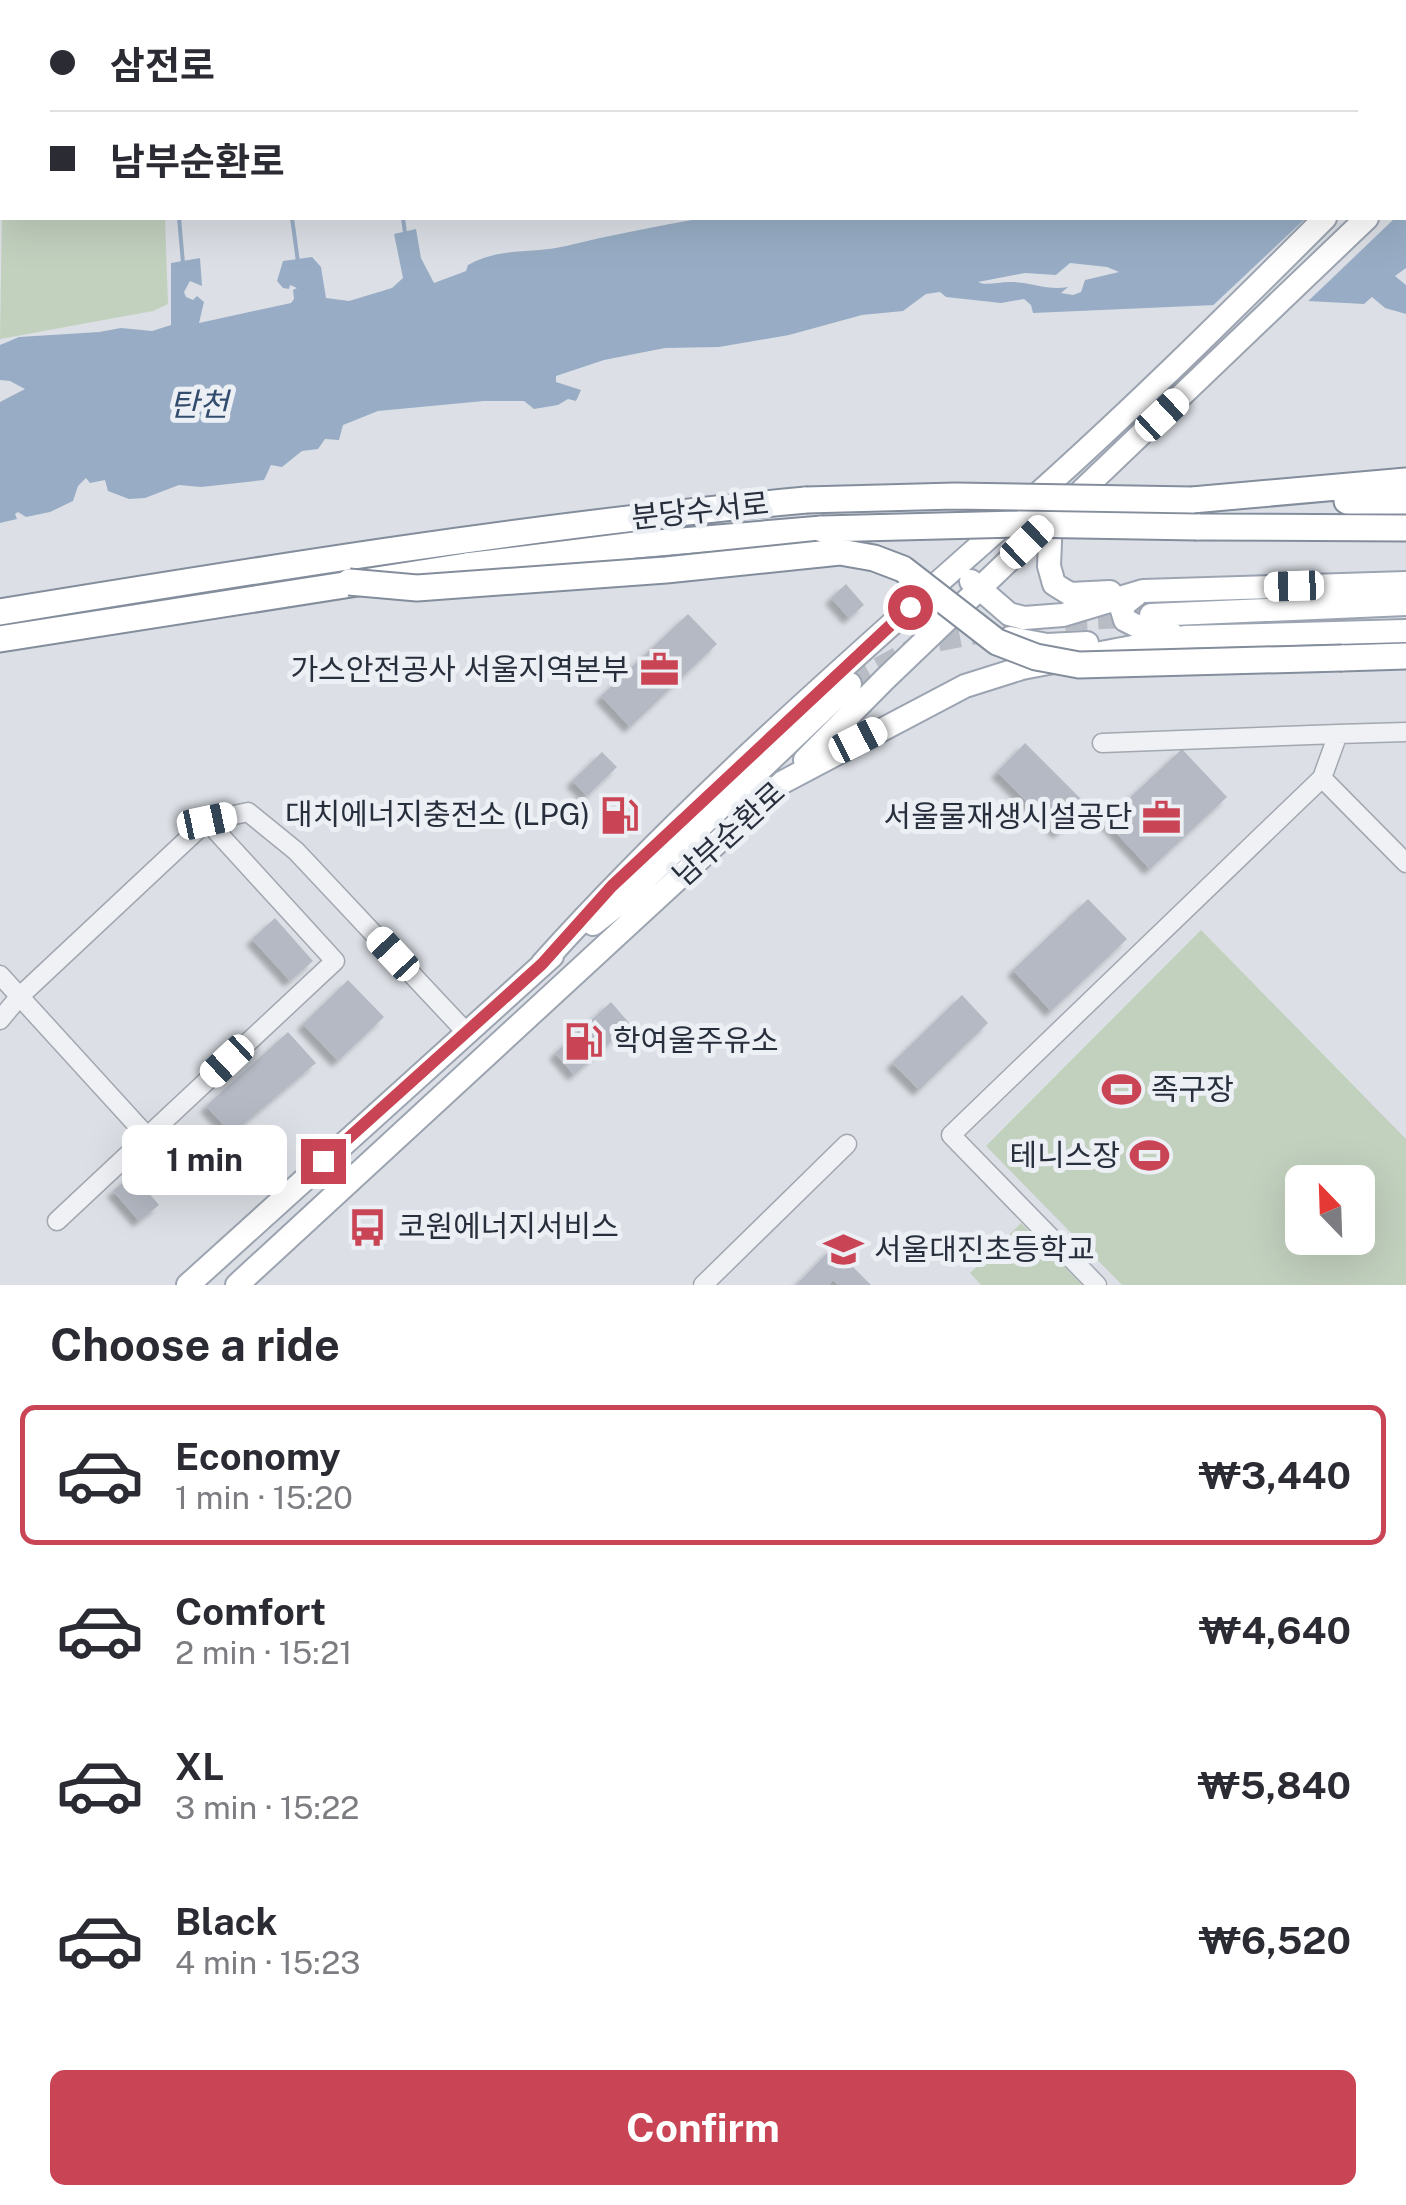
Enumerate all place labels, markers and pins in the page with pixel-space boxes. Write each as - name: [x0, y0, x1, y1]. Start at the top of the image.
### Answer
- office icon: 가스안전공사 서울지역본부: [638, 649, 680, 691]
- place label: 가스안전공사 서울지역본부: [291, 651, 629, 687]
- fuel station icon: 대치에너지충전소 (LPG): [599, 794, 641, 836]
- place label: 대치에너지충전소 (LPG): [285, 796, 590, 832]
- office icon: 서울물재생시설공단: [1141, 796, 1183, 838]
- place label: 서울물재생시설공단: [884, 798, 1132, 834]
- fuel station icon: 학여울주유소: [562, 1020, 604, 1062]
- place label: 학여울주유소: [613, 1022, 779, 1058]
- sports icon: 족구장: [1100, 1069, 1142, 1111]
- place label: 족구장: [1151, 1071, 1234, 1107]
- sports icon: 테니스장: [1129, 1135, 1171, 1177]
- place label: 테니스장: [1010, 1137, 1120, 1173]
- bus stop icon: 코원에너지서비스: [347, 1206, 389, 1248]
- place label: 코원에너지서비스: [398, 1208, 619, 1244]
- school or university icon: 서울대진초등학교: [823, 1229, 865, 1271]
- place label: 서울대진초등학교: [874, 1231, 1095, 1267]

